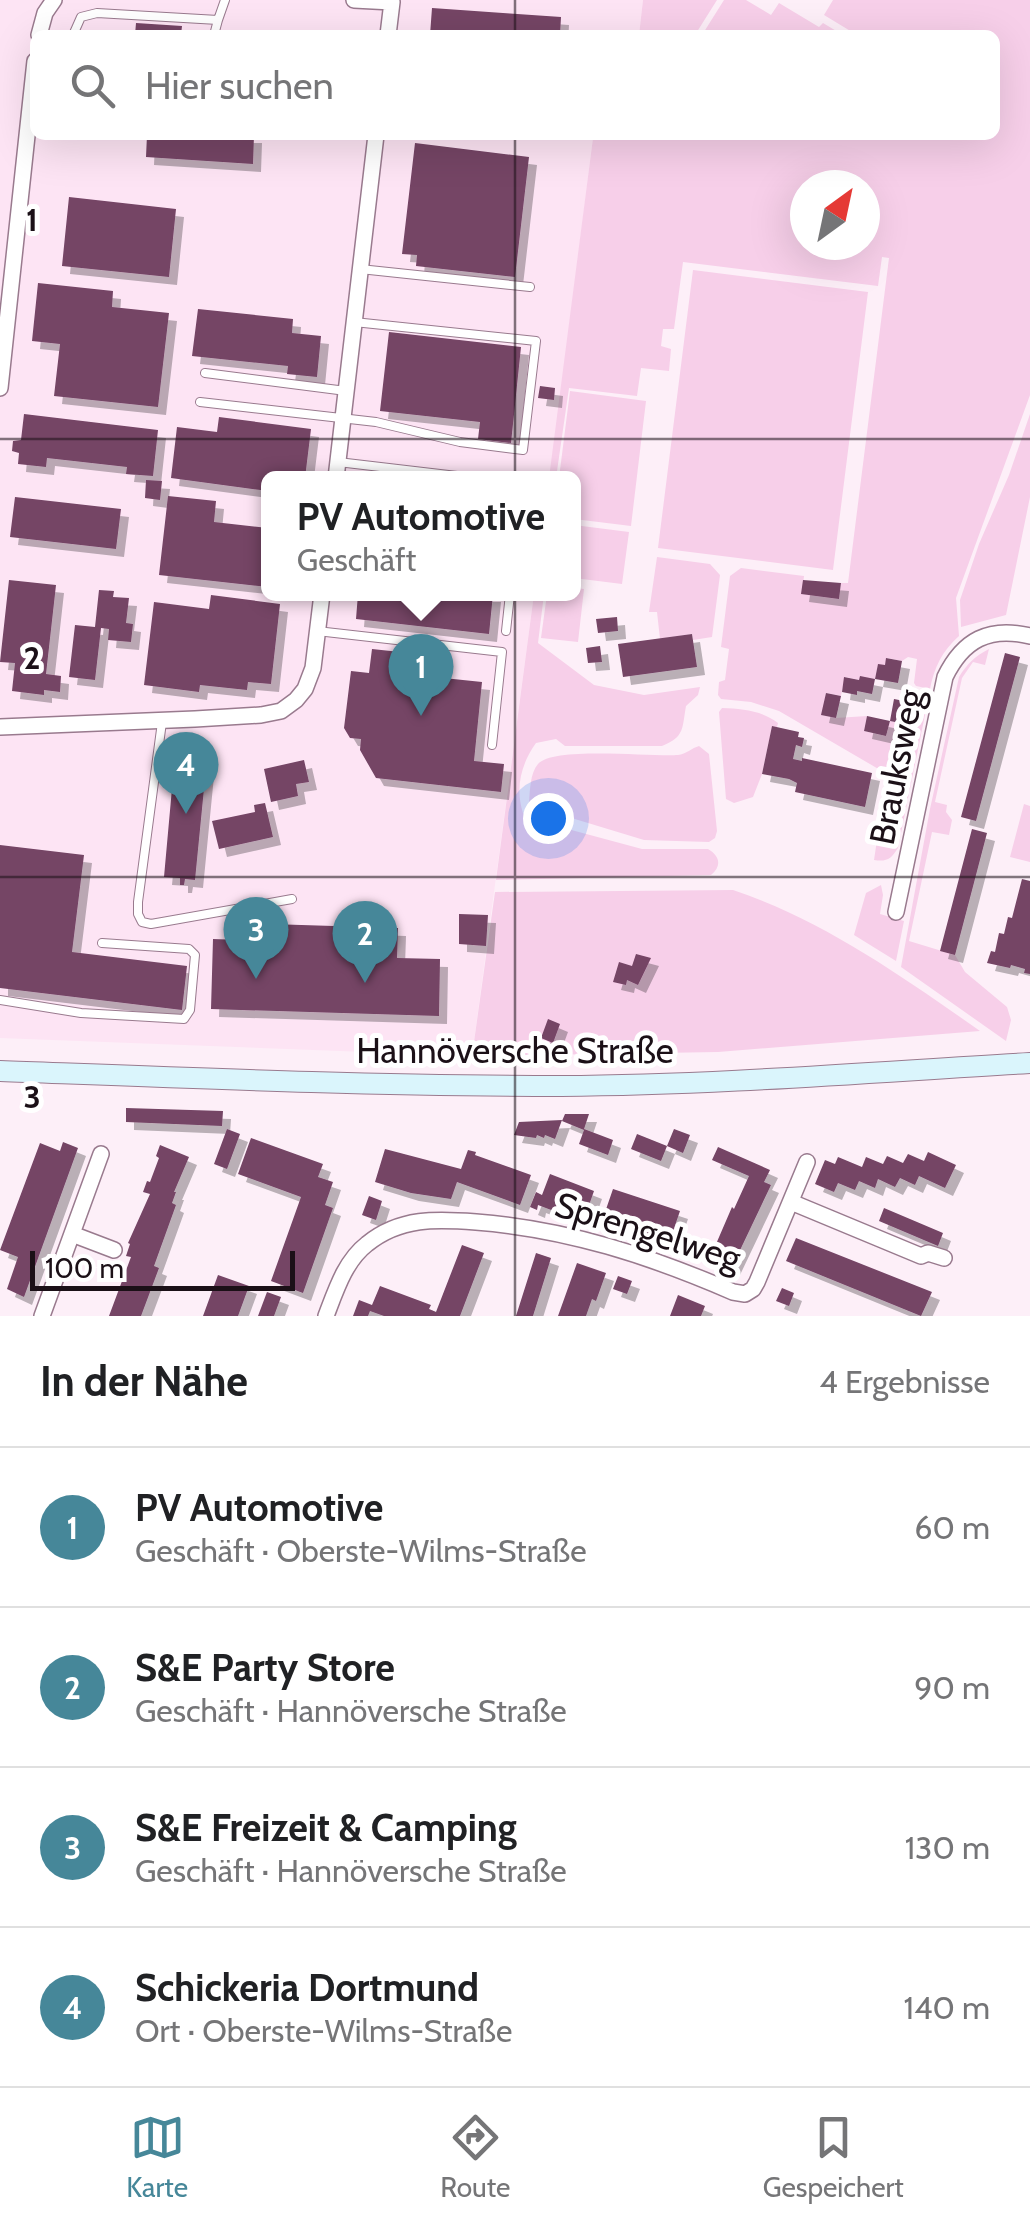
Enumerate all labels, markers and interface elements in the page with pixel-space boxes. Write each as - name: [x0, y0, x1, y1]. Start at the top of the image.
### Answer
- search box: [30, 30, 1000, 140]
- icon: search: [65, 58, 120, 113]
- text: Hier suchen: [145, 62, 334, 109]
- north arrow: [790, 170, 880, 260]
- text: 1: [26, 200, 38, 239]
- popup: [261, 471, 581, 601]
- text: PV Automotive: [297, 493, 545, 540]
- text: Geschäft: [297, 540, 416, 579]
- pin: 1: [388, 634, 454, 716]
- text: 2: [24, 638, 40, 677]
- street label: Brauksweg: [860, 685, 932, 848]
- pin: 4: [154, 732, 218, 814]
- your location: [523, 793, 574, 844]
- pin: 3: [224, 896, 288, 979]
- pin: 2: [332, 900, 398, 983]
- street label: Hannöversche Straße: [356, 1029, 674, 1072]
- text: 3: [23, 1077, 41, 1116]
- street label: Sprengelweg: [550, 1182, 747, 1280]
- scale bar: [30, 1246, 295, 1290]
- text: 100 m: [45, 1251, 124, 1285]
- text: In der Nähe: [40, 1355, 248, 1407]
- text: 4 Ergebnisse: [819, 1362, 990, 1401]
- text: PV Automotive: [135, 1484, 383, 1531]
- text: 1: [67, 1508, 78, 1547]
- text: 60 m: [914, 1508, 990, 1547]
- text: Geschäft · Oberste-Wilms-Straße: [135, 1531, 587, 1570]
- text: S&E Party Store: [135, 1644, 395, 1691]
- text: 2: [64, 1668, 81, 1707]
- text: 90 m: [914, 1668, 990, 1707]
- text: Geschäft · Hannöversche Straße: [135, 1691, 567, 1730]
- text: S&E Freizeit & Camping: [135, 1804, 517, 1851]
- text: 3: [64, 1828, 81, 1867]
- text: 130 m: [905, 1828, 990, 1867]
- text: Geschäft · Hannöversche Straße: [135, 1851, 567, 1890]
- text: Schickeria Dortmund: [135, 1964, 479, 2011]
- text: 4: [63, 1988, 82, 2027]
- text: 140 m: [903, 1988, 990, 2027]
- text: Ort · Oberste-Wilms-Straße: [135, 2011, 512, 2050]
- tab: Karte: [126, 2110, 188, 2204]
- tab: Route: [440, 2110, 510, 2204]
- tab: Gespeichert: [763, 2110, 904, 2204]

